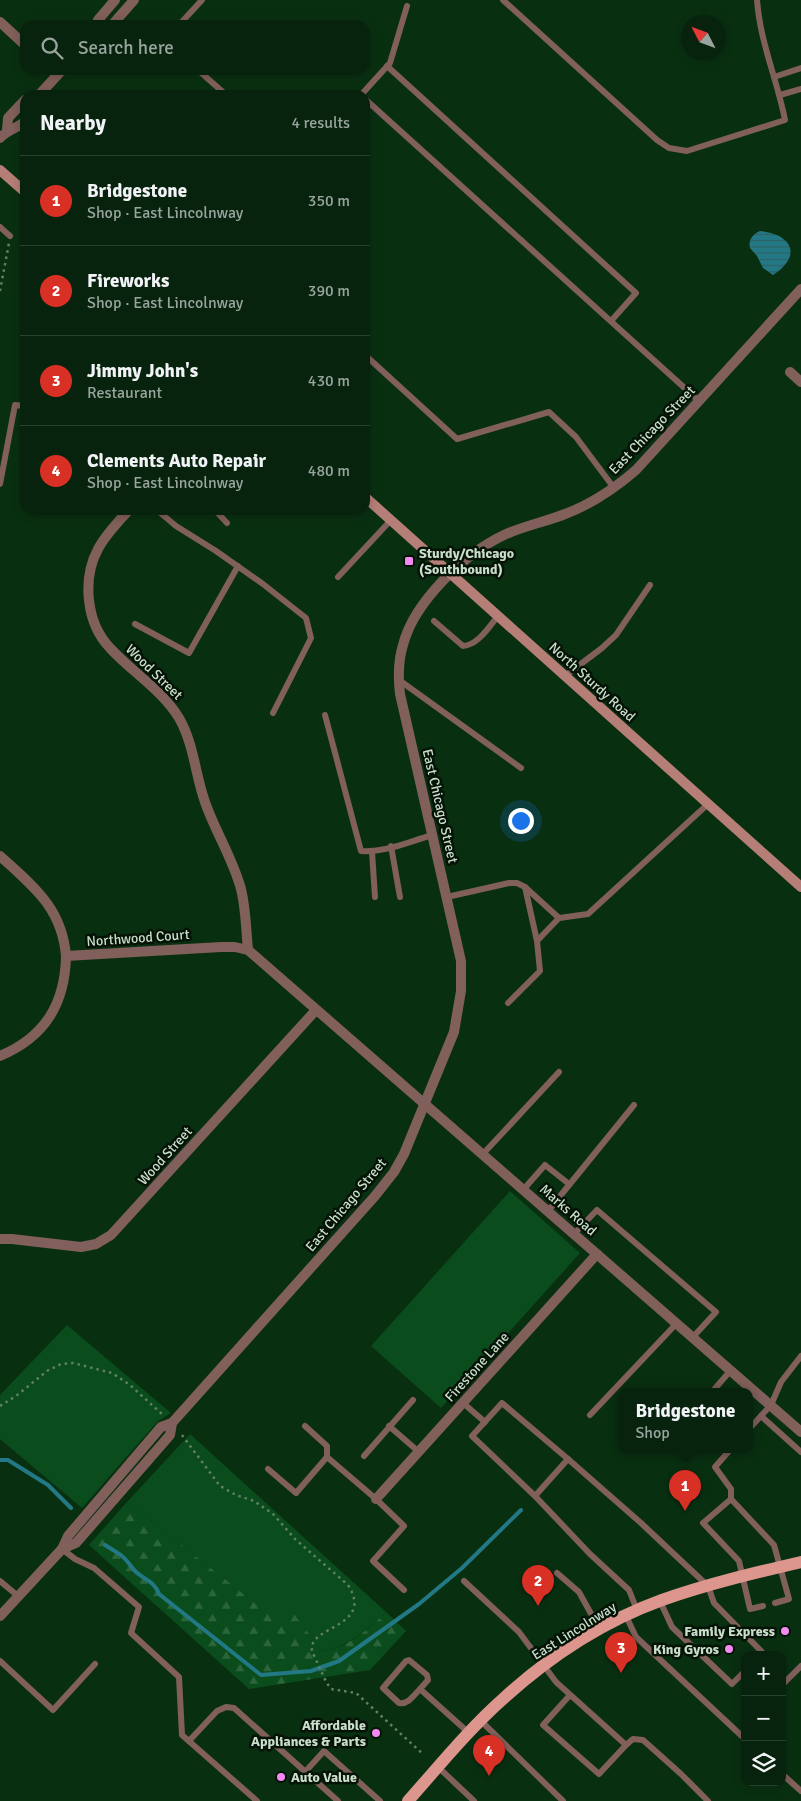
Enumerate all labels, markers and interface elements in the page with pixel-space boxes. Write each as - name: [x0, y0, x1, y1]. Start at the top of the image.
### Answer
- north arrow: [681, 15, 726, 60]
- search box: [20, 20, 370, 75]
- icon: search: [38, 34, 66, 62]
- text: Search here: [78, 36, 174, 60]
- text: Nearby: [40, 110, 106, 136]
- text: 4 results: [291, 113, 350, 133]
- text: Bridgestone: [87, 179, 187, 203]
- text: 1: [52, 191, 60, 211]
- text: 350 m: [308, 191, 350, 211]
- text: Shop · East Lincolnway: [87, 203, 243, 223]
- text: Fireworks: [87, 269, 169, 293]
- text: 2: [52, 281, 60, 301]
- text: 390 m: [308, 281, 350, 301]
- text: Shop · East Lincolnway: [87, 293, 243, 313]
- text: Jimmy John's: [87, 359, 198, 383]
- text: 3: [52, 371, 60, 391]
- text: 430 m: [308, 371, 350, 391]
- street label: East Chicago Street: [605, 382, 699, 478]
- text: Restaurant: [87, 383, 162, 403]
- text: Clements Auto Repair: [87, 449, 266, 473]
- text: 4: [52, 461, 60, 481]
- text: 480 m: [308, 461, 350, 481]
- text: Shop · East Lincolnway: [87, 473, 243, 493]
- place label: Sturdy/Chicago (Southbound): [419, 545, 514, 578]
- marker: Sturdy/Chicago (Southbound): [403, 555, 415, 567]
- street label: North Sturdy Road: [545, 639, 639, 725]
- street label: Wood Street: [122, 641, 186, 703]
- street label: East Chicago Street: [419, 747, 461, 865]
- your location: [508, 808, 534, 834]
- street label: Northwood Court: [86, 926, 190, 950]
- street label: Wood Street: [134, 1123, 196, 1189]
- street label: East Chicago Street: [302, 1155, 390, 1255]
- street label: Marks Road: [536, 1181, 600, 1239]
- street label: Firestone Lane: [441, 1329, 513, 1405]
- popup: [618, 1388, 753, 1453]
- text: Bridgestone: [635, 1399, 736, 1423]
- text: Shop: [635, 1423, 670, 1443]
- pin: 1: [669, 1470, 701, 1511]
- pin: 2: [522, 1565, 554, 1606]
- street label: East Lincolnway: [529, 1598, 620, 1664]
- place label: Family Express: [684, 1623, 775, 1640]
- marker: Family Express: [779, 1625, 791, 1637]
- pin: 3: [605, 1632, 637, 1673]
- place label: King Gyros: [653, 1641, 719, 1658]
- marker: King Gyros: [723, 1643, 735, 1655]
- map controls: [741, 1651, 786, 1786]
- button: +: [741, 1651, 786, 1696]
- button: −: [741, 1696, 786, 1741]
- place label: Affordable Appliances & Parts: [251, 1717, 366, 1750]
- marker: Affordable Appliances & Parts: [370, 1727, 382, 1739]
- pin: 4: [473, 1735, 505, 1776]
- button: layers: [741, 1741, 786, 1786]
- place label: Auto Value: [291, 1769, 357, 1786]
- marker: Auto Value: [275, 1771, 287, 1783]

